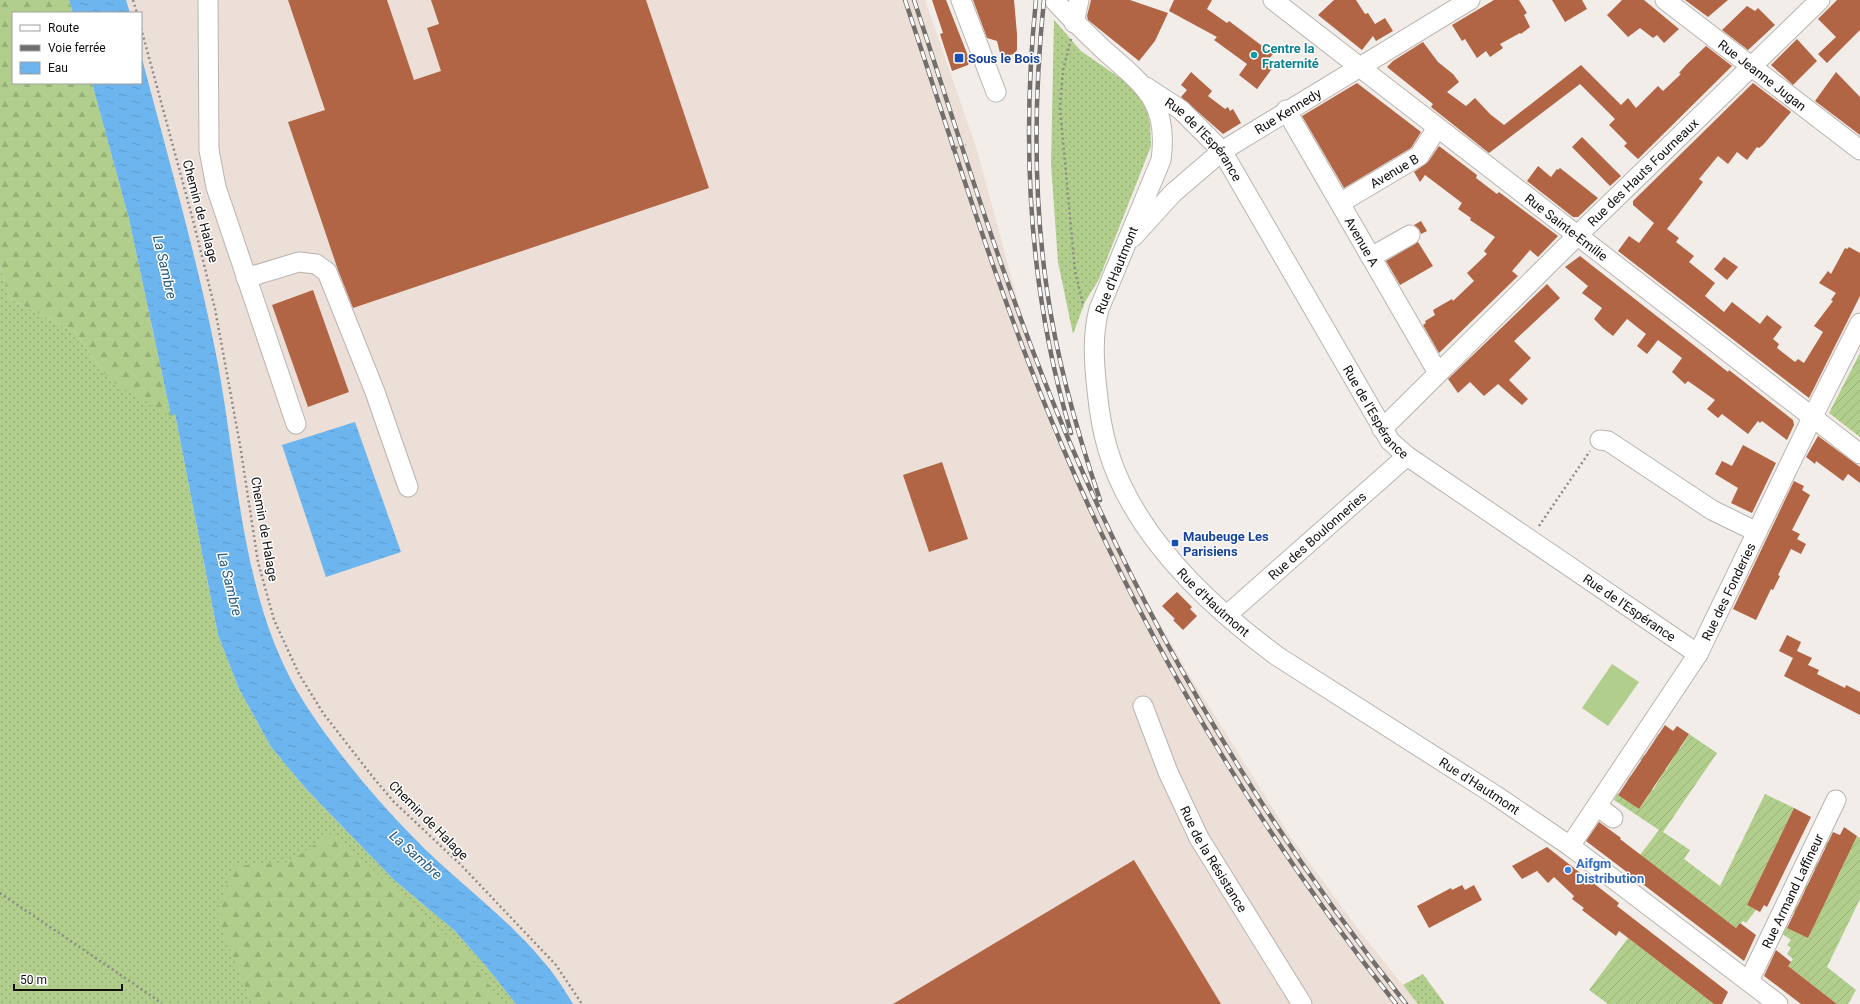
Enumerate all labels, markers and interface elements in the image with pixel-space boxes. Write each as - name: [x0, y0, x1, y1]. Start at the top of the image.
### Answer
- legend: [12, 12, 142, 84]
- text: Route: [48, 21, 79, 35]
- street label: Rue Jeanne Jugan: [1715, 37, 1809, 114]
- text: Voie ferrée: [48, 41, 106, 55]
- place label: Centre la Fraternité: [1262, 41, 1319, 71]
- marker: Centre la Fraternité: [1249, 50, 1259, 60]
- place label: Sous le Bois: [968, 51, 1040, 66]
- marker: Sous le Bois: [953, 52, 965, 64]
- text: Eau: [48, 61, 68, 75]
- street label: Rue Kennedy: [1252, 85, 1324, 137]
- street label: Rue de l'Espérance: [1162, 95, 1245, 184]
- street label: Rue des Hauts Fourneaux: [1585, 115, 1702, 229]
- street label: Avenue B: [1367, 151, 1421, 191]
- street label: Chemin de Halage: [180, 158, 221, 264]
- street label: Rue Sainte-Emilie: [1522, 191, 1611, 264]
- street label: Avenue A: [1342, 215, 1382, 270]
- street label: Rue d'Hautmont: [1092, 224, 1141, 316]
- water label: La Sambre: [150, 234, 180, 300]
- street label: Rue de l'Espérance: [1340, 363, 1411, 462]
- street label: Chemin de Halage: [248, 476, 281, 583]
- street label: Rue des Boulonneries: [1265, 489, 1369, 583]
- place label: Maubeuge Les Parisiens: [1183, 529, 1269, 559]
- marker: Maubeuge Les Parisiens: [1170, 538, 1180, 548]
- street label: Rue des Fonderies: [1699, 540, 1759, 643]
- water label: La Sambre: [214, 551, 246, 617]
- street label: Rue d'Hautmont: [1174, 565, 1252, 640]
- street label: Rue de l'Espérance: [1580, 571, 1679, 645]
- street label: Rue d'Hautmont: [1436, 754, 1523, 818]
- street label: Chemin de Halage: [386, 778, 471, 863]
- street label: Rue de la Résistance: [1177, 804, 1250, 915]
- water label: La Sambre: [387, 827, 445, 883]
- street label: Rue Armand Laffineur: [1759, 831, 1827, 951]
- place label: Aifgm Distribution: [1576, 856, 1644, 886]
- marker: Aifgm Distribution: [1563, 865, 1573, 875]
- scale bar: [14, 966, 122, 992]
- text: 50 m: [20, 973, 47, 987]

